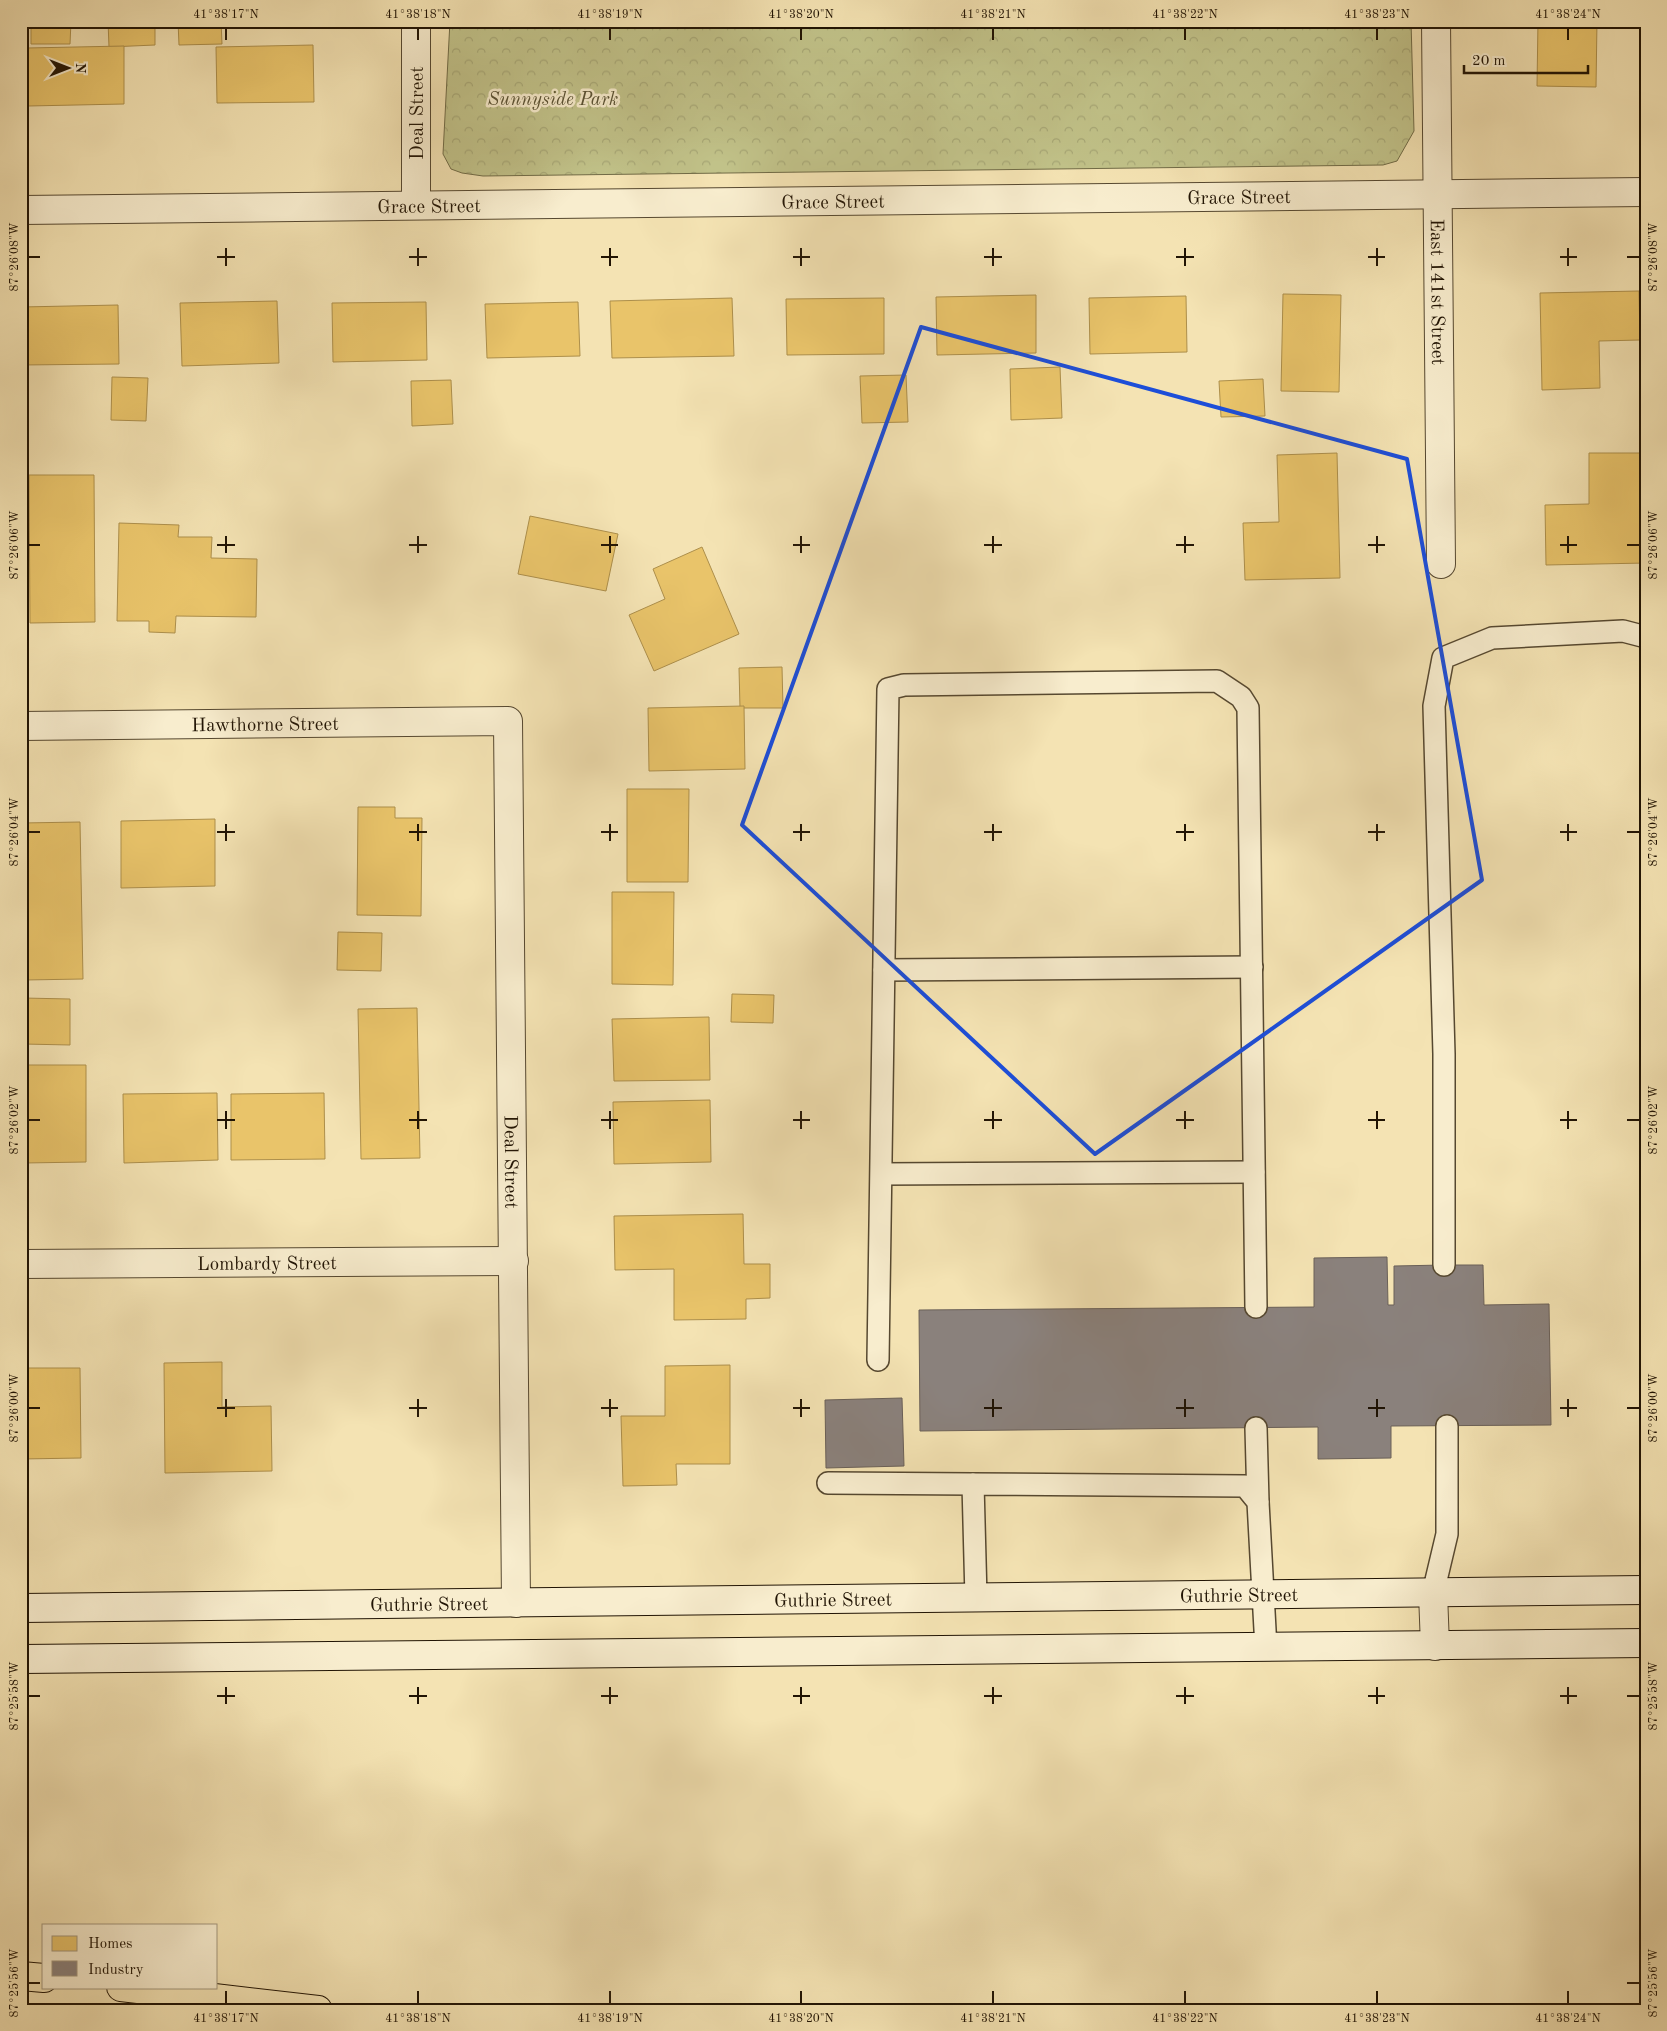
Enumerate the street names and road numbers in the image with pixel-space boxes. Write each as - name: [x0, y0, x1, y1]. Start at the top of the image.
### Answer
- street label: Deal Street: [409, 66, 428, 160]
- street label: Grace Street: [1187, 189, 1291, 209]
- street label: Grace Street: [781, 193, 885, 214]
- street label: Grace Street: [377, 198, 481, 218]
- street label: East 141st Street: [1426, 219, 1446, 365]
- street label: Hawthorne Street: [191, 716, 339, 736]
- street label: Deal Street: [500, 1115, 519, 1209]
- street label: Lombardy Street: [197, 1255, 337, 1275]
- street label: Guthrie Street: [1180, 1587, 1298, 1607]
- street label: Guthrie Street: [774, 1591, 892, 1612]
- street label: Guthrie Street: [370, 1596, 488, 1616]

